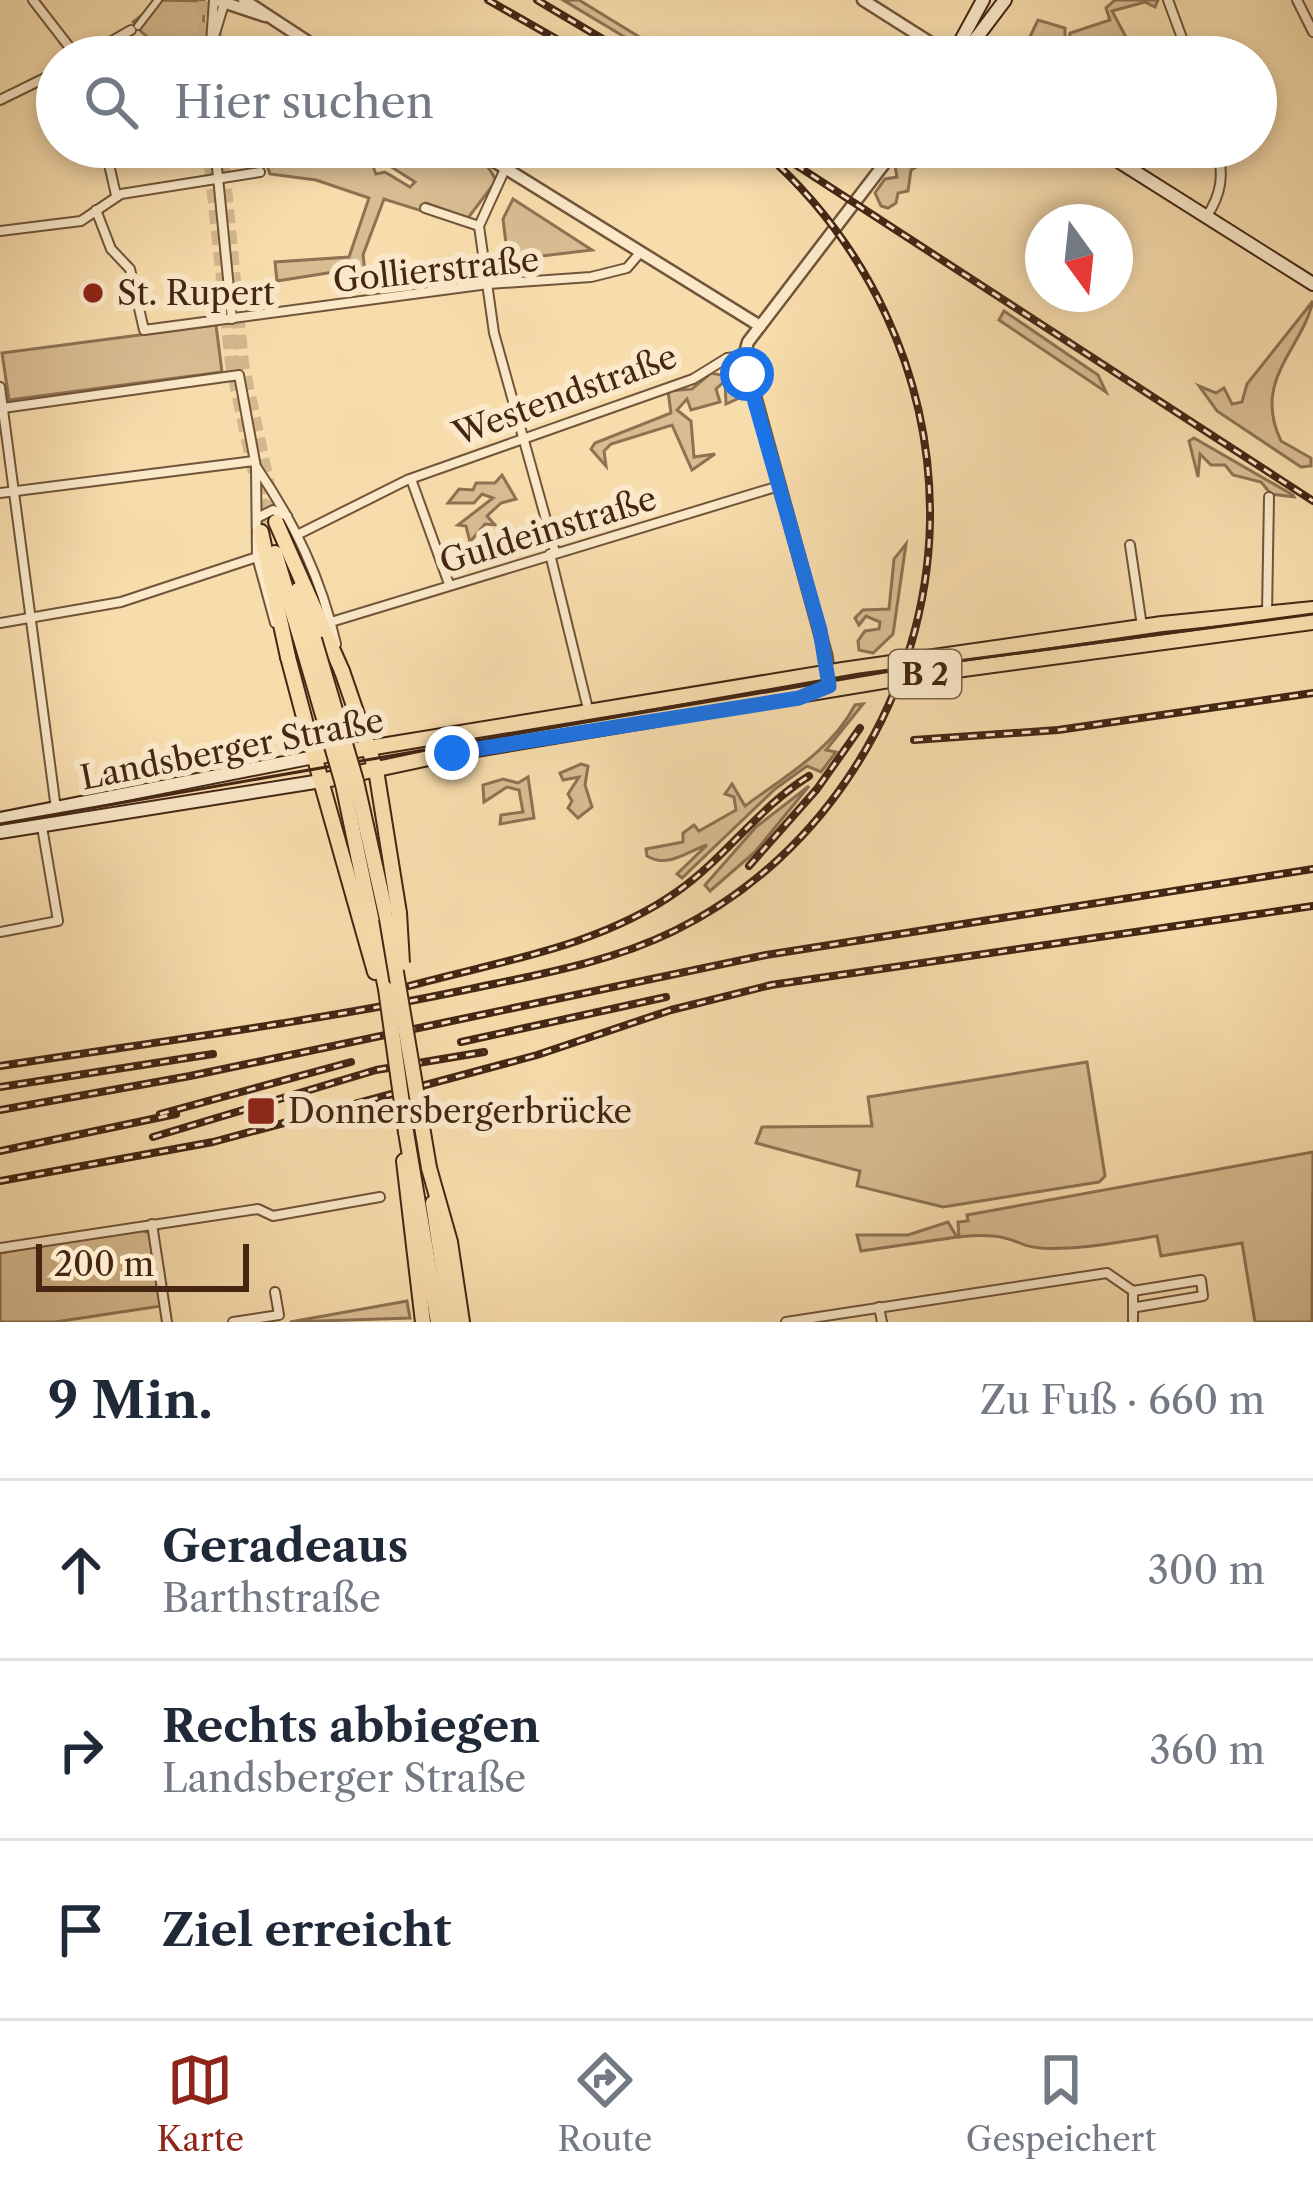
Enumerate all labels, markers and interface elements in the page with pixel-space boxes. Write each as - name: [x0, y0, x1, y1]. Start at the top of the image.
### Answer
- search box: [36, 36, 1277, 168]
- icon: search: [78, 69, 144, 135]
- text: Hier suchen: [174, 74, 434, 130]
- north arrow: [1025, 204, 1133, 312]
- street label: Gollierstraße: [331, 239, 541, 301]
- place label: St. Rupert: [117, 273, 275, 314]
- marker: St. Rupert: [80, 280, 106, 306]
- street label: Westendstraße: [446, 335, 683, 455]
- route start: [720, 347, 774, 401]
- street label: Guldeinstraße: [435, 478, 661, 582]
- road number: B 2: [889, 650, 961, 698]
- street label: Landsberger Straße: [77, 699, 387, 799]
- route end: [425, 726, 479, 780]
- place label: Donnersbergerbrücke: [288, 1091, 632, 1132]
- marker: Donnersbergerbrücke: [245, 1095, 277, 1127]
- scale bar: [36, 1238, 249, 1291]
- text: 200 m: [54, 1244, 154, 1285]
- text: 9 Min.: [48, 1369, 213, 1431]
- text: Zu Fuß · 660 m: [980, 1376, 1265, 1424]
- text: Geradeaus: [162, 1518, 408, 1574]
- icon: ahead: [48, 1537, 114, 1603]
- text: 300 m: [1147, 1546, 1265, 1594]
- text: Barthstraße: [162, 1574, 381, 1622]
- text: Rechts abbiegen: [162, 1698, 540, 1754]
- icon: right: [48, 1717, 114, 1783]
- text: 360 m: [1149, 1726, 1265, 1774]
- text: Landsberger Straße: [162, 1754, 526, 1802]
- icon: arrive: [48, 1897, 114, 1963]
- text: Ziel erreicht: [162, 1902, 451, 1958]
- tab: Karte: [157, 2047, 244, 2160]
- tab: Route: [558, 2047, 652, 2160]
- tab: Gespeichert: [966, 2047, 1156, 2160]

